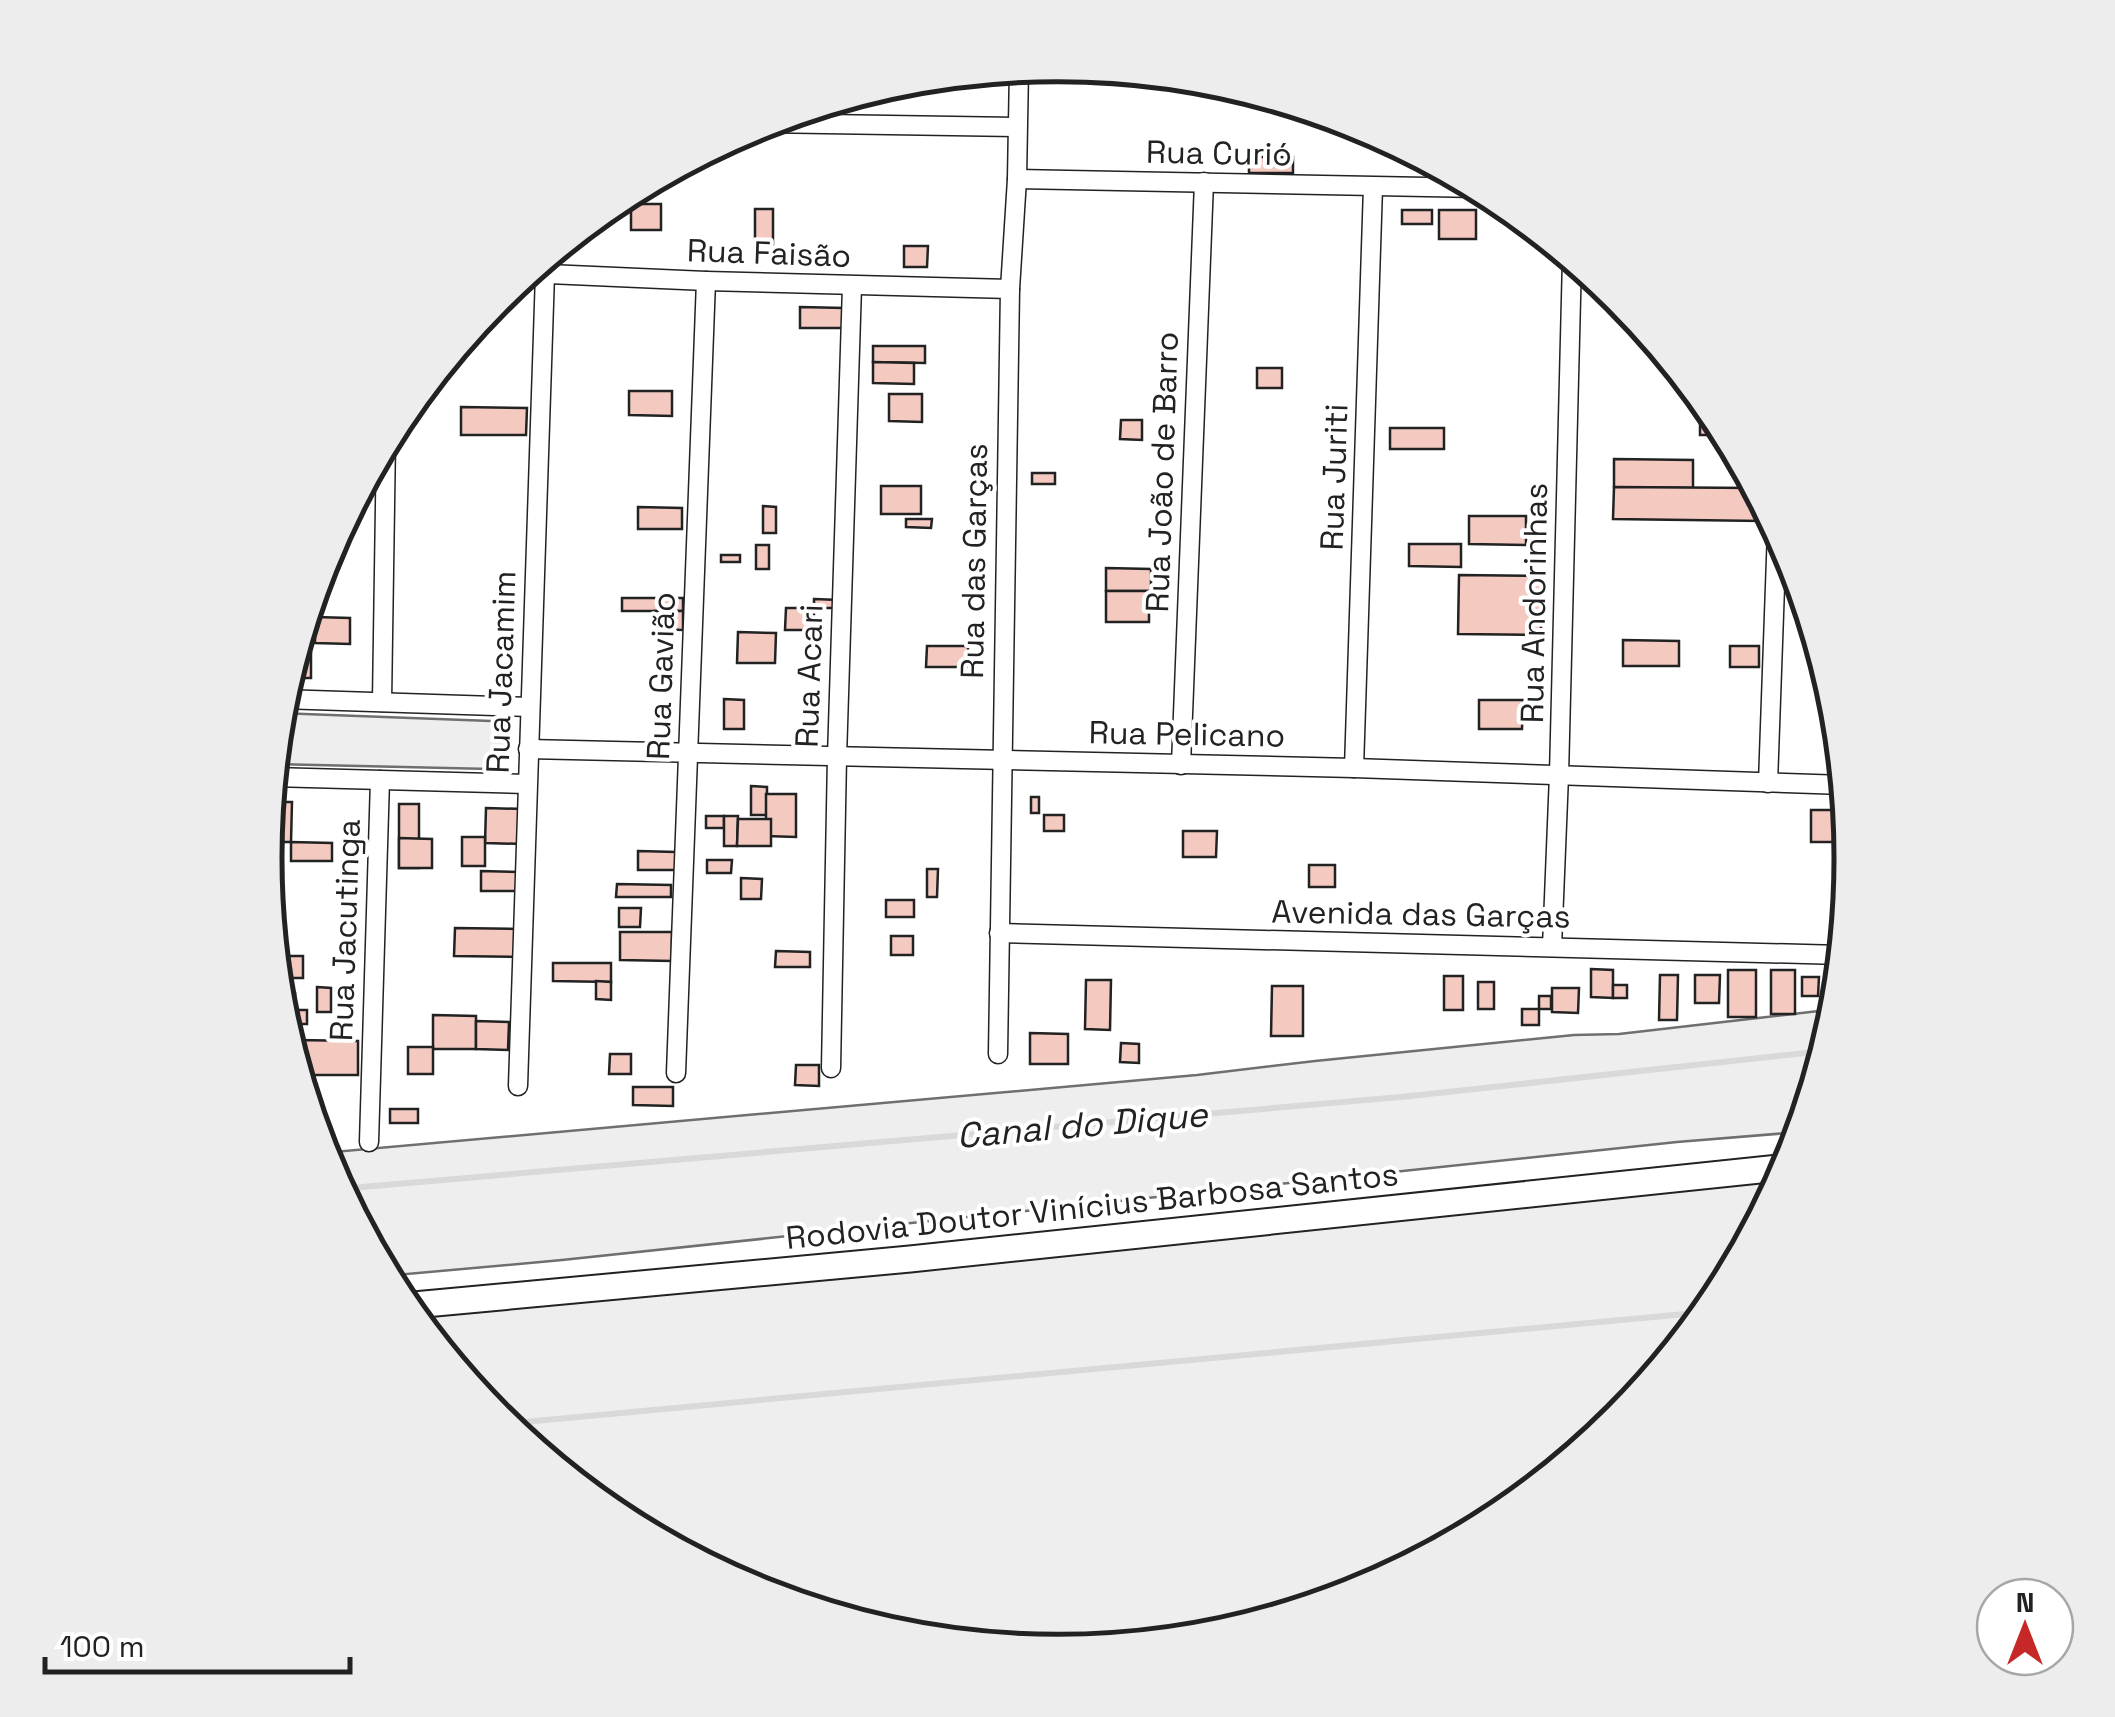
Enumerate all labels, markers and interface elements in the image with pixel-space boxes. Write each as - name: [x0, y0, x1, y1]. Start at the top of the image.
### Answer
- street label: Rua Curió: [1146, 132, 1292, 174]
- street label: Rua Faisão: [686, 230, 852, 276]
- street label: Rua João de Barro: [1137, 331, 1187, 613]
- street label: Rua Juriti: [1311, 403, 1357, 551]
- street label: Rua das Garças: [952, 443, 996, 679]
- street label: Rua Andorinhas: [1512, 482, 1556, 724]
- street label: Rua Jacamim: [477, 570, 525, 774]
- street label: Rua Gavião: [638, 591, 684, 761]
- street label: Rua Acari: [787, 604, 831, 748]
- street label: Rua Pelicano: [1088, 712, 1286, 756]
- street label: Rua Jacutinga: [321, 818, 369, 1042]
- street label: Avenida das Garças: [1271, 891, 1571, 937]
- water label: Canal do Dique: [955, 1092, 1210, 1158]
- street label: Rodovia Doutor Vinícius Barbosa Santos: [784, 1154, 1400, 1258]
- north arrow: [1975, 1577, 2075, 1677]
- text: N: [2016, 1584, 2034, 1620]
- scale bar: [45, 1612, 350, 1674]
- text: 100 m: [60, 1627, 145, 1666]

